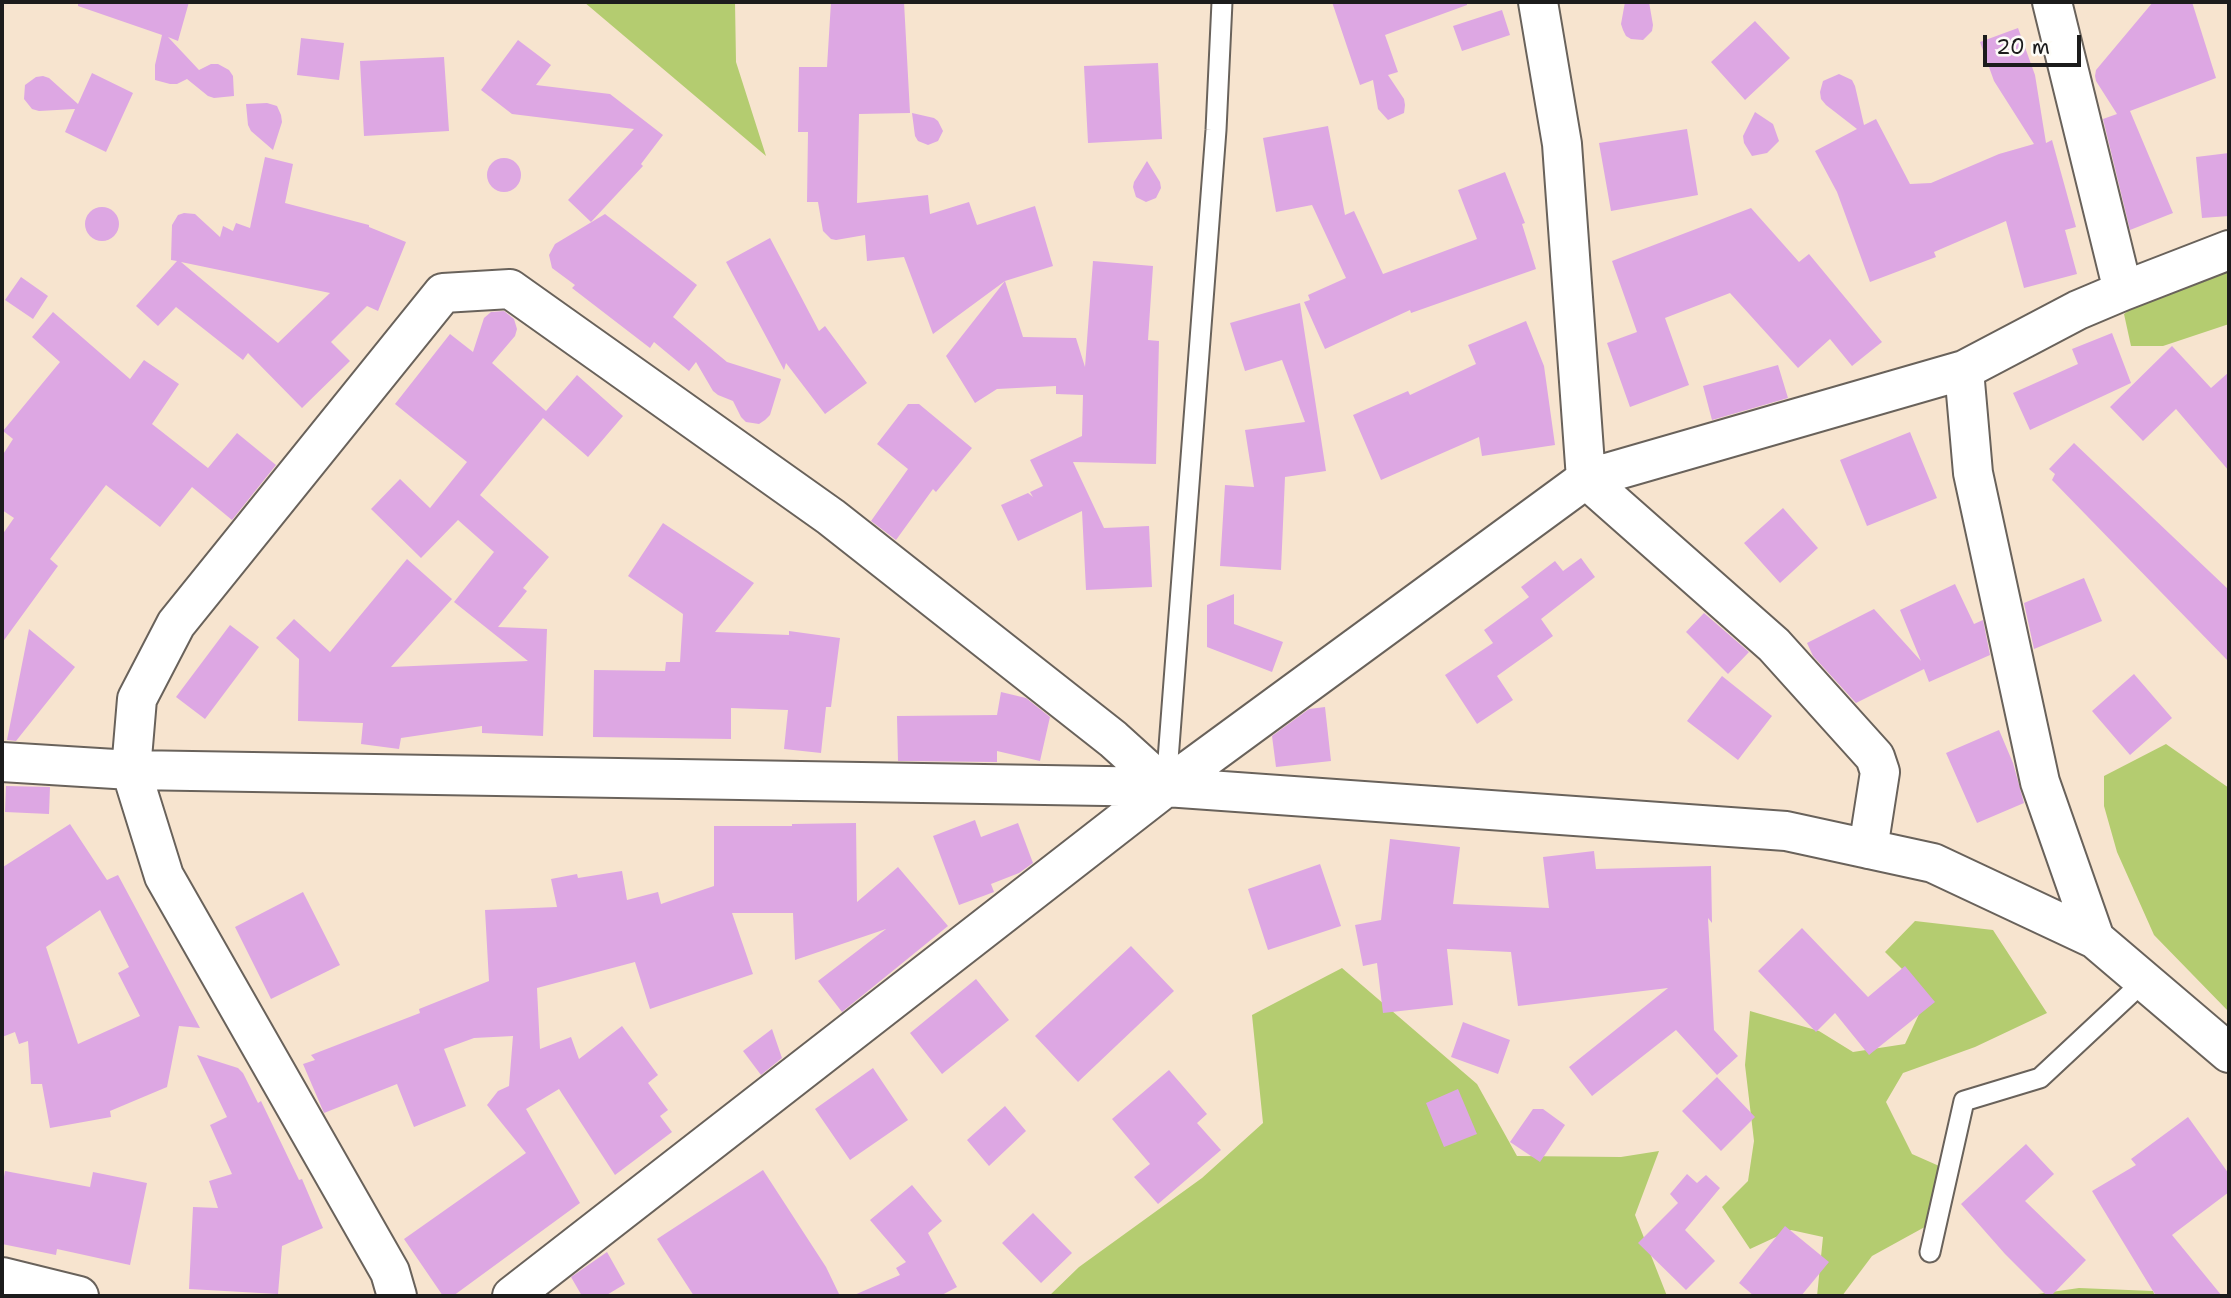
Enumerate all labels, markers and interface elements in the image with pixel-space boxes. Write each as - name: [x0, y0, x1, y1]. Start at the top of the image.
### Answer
- scale bar: [1986, 21, 2084, 65]
- text: 20 m: [1996, 33, 2050, 61]

